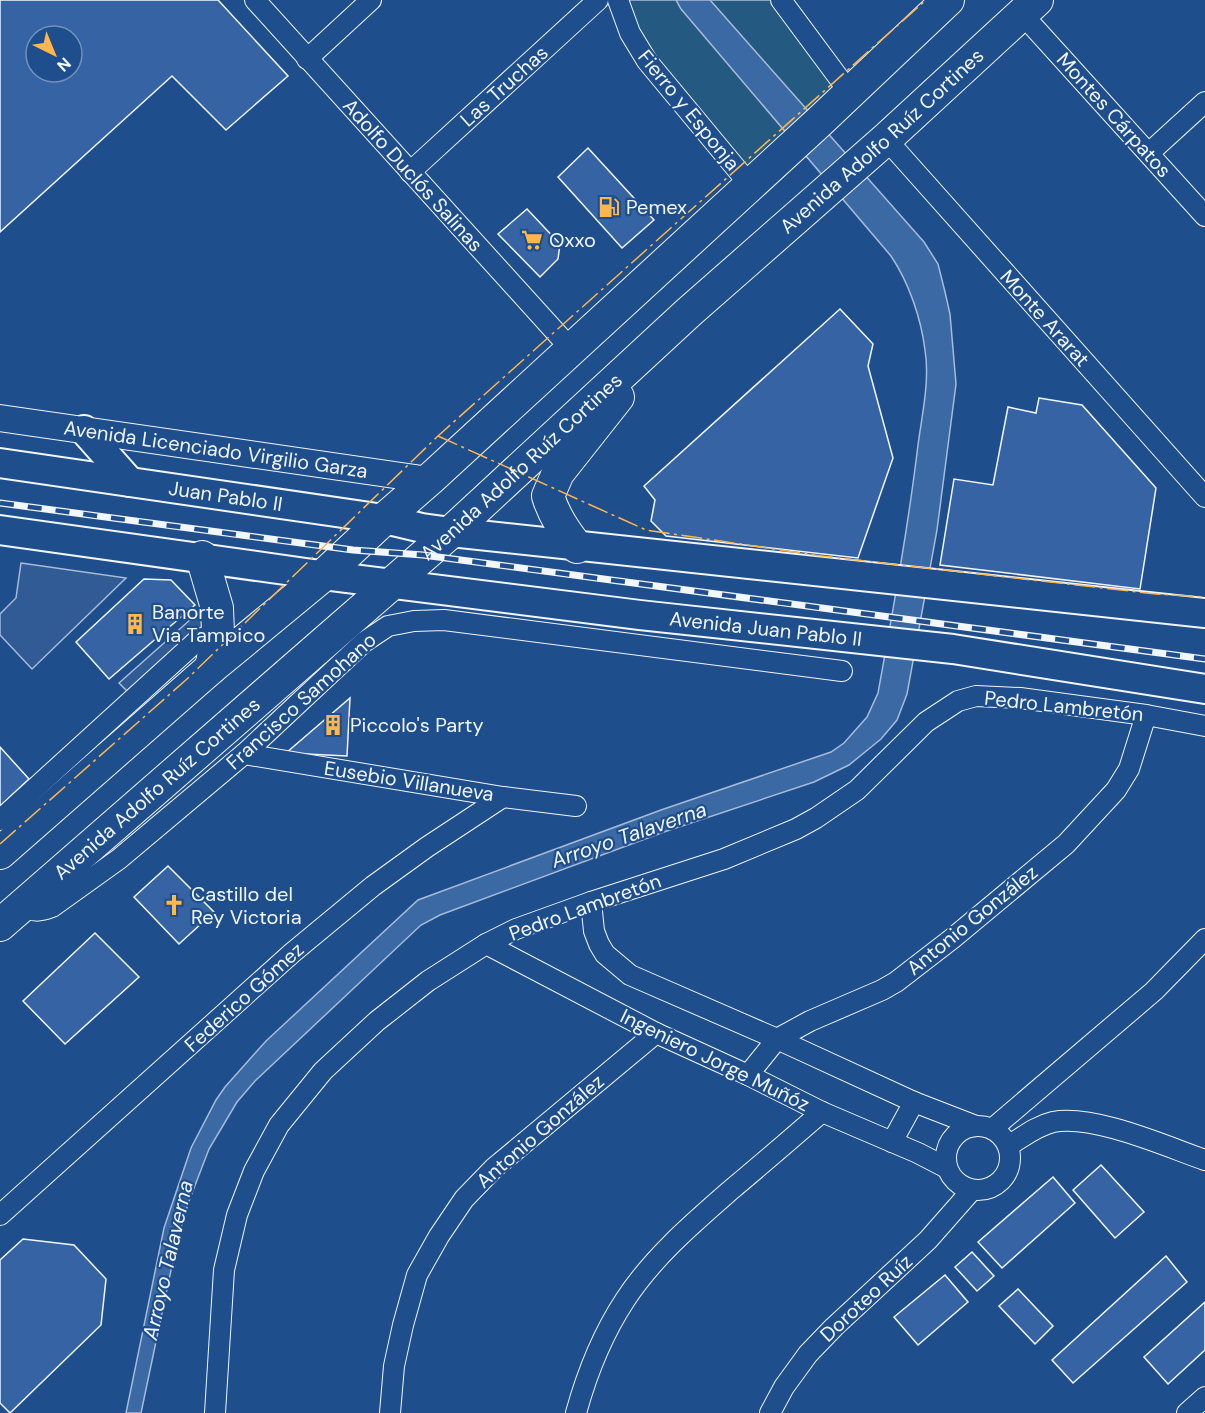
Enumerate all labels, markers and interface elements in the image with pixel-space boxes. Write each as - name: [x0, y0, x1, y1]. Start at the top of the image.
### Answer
- north arrow: [24, 24, 84, 84]
- street label: Las Truchas: [455, 40, 553, 132]
- street label: Avenida Adolfo Ruíz Cortines: [774, 43, 989, 239]
- street label: Fierro y Esponja: [632, 44, 746, 176]
- street label: Montes Cárpatos: [1051, 47, 1177, 183]
- text: N: [52, 53, 75, 76]
- street label: Adolfo Duclós Salinas: [337, 93, 489, 257]
- place label: Pemex: [626, 194, 687, 220]
- fuel station icon: Pemex: [597, 195, 621, 219]
- place label: Oxxo: [549, 227, 596, 253]
- supermarket icon: Oxxo: [520, 228, 544, 252]
- street label: Monte Ararat: [995, 264, 1096, 372]
- street label: Avenida Adolfo Ruíz Cortines: [415, 367, 628, 566]
- street label: Avenida Licenciado Virgilio Garza: [62, 414, 369, 484]
- street label: Juan Pablo II: [167, 475, 284, 517]
- place label: Banorte Via Tampico: [152, 599, 265, 648]
- street label: Avenida Juan Pablo II: [668, 605, 863, 652]
- building icon: Banorte Via Tampico: [123, 612, 147, 636]
- street label: Francisco Samohano: [220, 627, 382, 775]
- street label: Pedro Lambretón: [983, 685, 1145, 727]
- street label: Avenida Adolfo Ruíz Cortines: [48, 691, 265, 885]
- place label: Piccolo's Party: [350, 712, 484, 738]
- building icon: Piccolo's Party: [321, 713, 345, 737]
- street label: Eusebio Villanueva: [322, 755, 496, 807]
- water label: Arroyo Talaverna: [547, 795, 711, 875]
- street label: Antonio González: [901, 859, 1043, 981]
- street label: Pedro Lambretón: [505, 867, 665, 947]
- place label: Castillo del Rey Victoria: [191, 881, 302, 930]
- church icon: Castillo del Rey Victoria: [162, 893, 186, 917]
- street label: Federico Gómez: [179, 937, 309, 1057]
- street label: Ingeniero Jorge Muñóz: [616, 1003, 814, 1117]
- street label: Antonio González: [471, 1068, 609, 1194]
- water label: Arroyo Talaverna: [136, 1178, 200, 1343]
- street label: Doroteo Ruíz: [814, 1249, 918, 1347]

